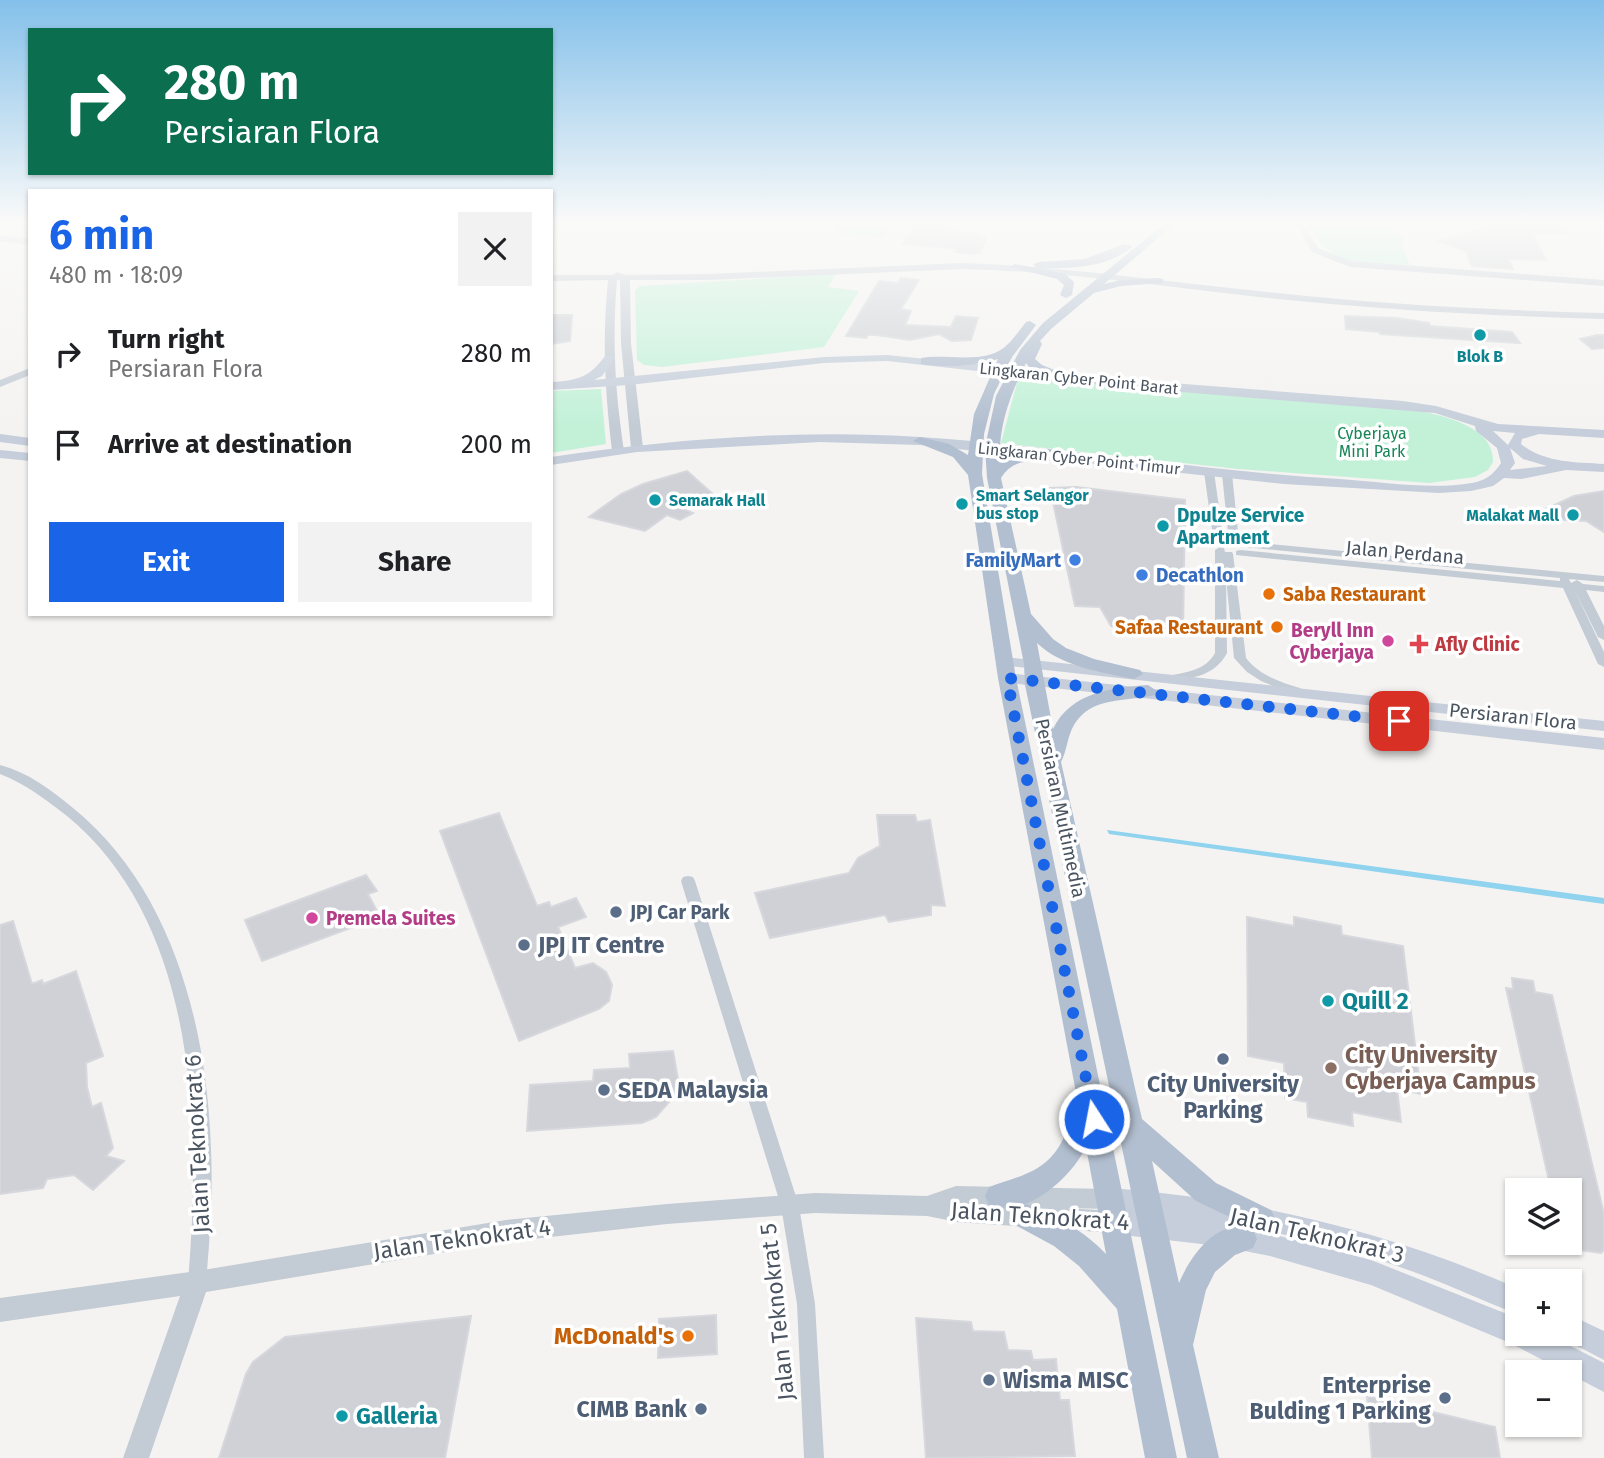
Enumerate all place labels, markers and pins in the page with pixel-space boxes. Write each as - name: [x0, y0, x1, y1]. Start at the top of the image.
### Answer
- marker: Blok B: [1472, 327, 1488, 343]
- place label: Blok B: [1457, 347, 1503, 366]
- place label: Smart Selangor bus stop: [976, 486, 1089, 523]
- place label: Semarak Hall: [669, 491, 766, 510]
- marker: Semarak Hall: [647, 492, 663, 508]
- marker: Smart Selangor bus stop: [954, 496, 970, 512]
- place label: Dpulze Service Apartment: [1176, 504, 1304, 549]
- place label: Malakat Mall: [1466, 506, 1559, 525]
- marker: Malakat Mall: [1565, 507, 1581, 523]
- marker: Dpulze Service Apartment: [1155, 518, 1171, 534]
- place label: FamilyMart: [965, 549, 1062, 572]
- marker: FamilyMart: [1067, 552, 1083, 568]
- place label: Decathlon: [1156, 564, 1244, 587]
- marker: Decathlon: [1134, 567, 1150, 583]
- place label: Saba Restaurant: [1283, 583, 1426, 606]
- marker: Saba Restaurant: [1261, 586, 1277, 602]
- place label: Safaa Restaurant: [1115, 616, 1264, 639]
- marker: Safaa Restaurant: [1269, 619, 1285, 635]
- place label: Beryll Inn Cyberjaya: [1290, 619, 1374, 664]
- marker: Beryll Inn Cyberjaya: [1380, 633, 1396, 649]
- place label: Afly Clinic: [1434, 633, 1520, 656]
- marker: Afly Clinic: [1409, 634, 1429, 654]
- pin: [1369, 691, 1429, 751]
- place label: JPJ Car Park: [629, 901, 730, 924]
- marker: JPJ Car Park: [608, 904, 624, 920]
- place label: Premela Suites: [326, 907, 455, 930]
- marker: Premela Suites: [304, 910, 320, 926]
- place label: JPJ IT Centre: [537, 931, 665, 959]
- marker: JPJ IT Centre: [516, 937, 532, 953]
- place label: Quill 2: [1342, 987, 1409, 1015]
- marker: Quill 2: [1320, 993, 1336, 1009]
- place label: City University Cyberjaya Campus: [1345, 1041, 1536, 1095]
- marker: City University Parking: [1215, 1051, 1231, 1067]
- marker: City University Cyberjaya Campus: [1323, 1060, 1339, 1076]
- place label: City University Parking: [1147, 1070, 1300, 1124]
- place label: SEDA Malaysia: [618, 1076, 768, 1104]
- marker: SEDA Malaysia: [596, 1082, 612, 1098]
- place label: McDonald's: [554, 1322, 674, 1350]
- marker: McDonald's: [680, 1328, 696, 1344]
- place label: Wisma MISC: [1003, 1366, 1130, 1394]
- place label: Enterprise Bulding 1 Parking: [1250, 1371, 1431, 1425]
- marker: Wisma MISC: [981, 1372, 997, 1388]
- marker: Enterprise Bulding 1 Parking: [1437, 1390, 1453, 1406]
- place label: CIMB Bank: [577, 1395, 687, 1423]
- marker: CIMB Bank: [693, 1401, 709, 1417]
- place label: Galleria: [356, 1402, 438, 1430]
- marker: Galleria: [334, 1408, 350, 1424]

